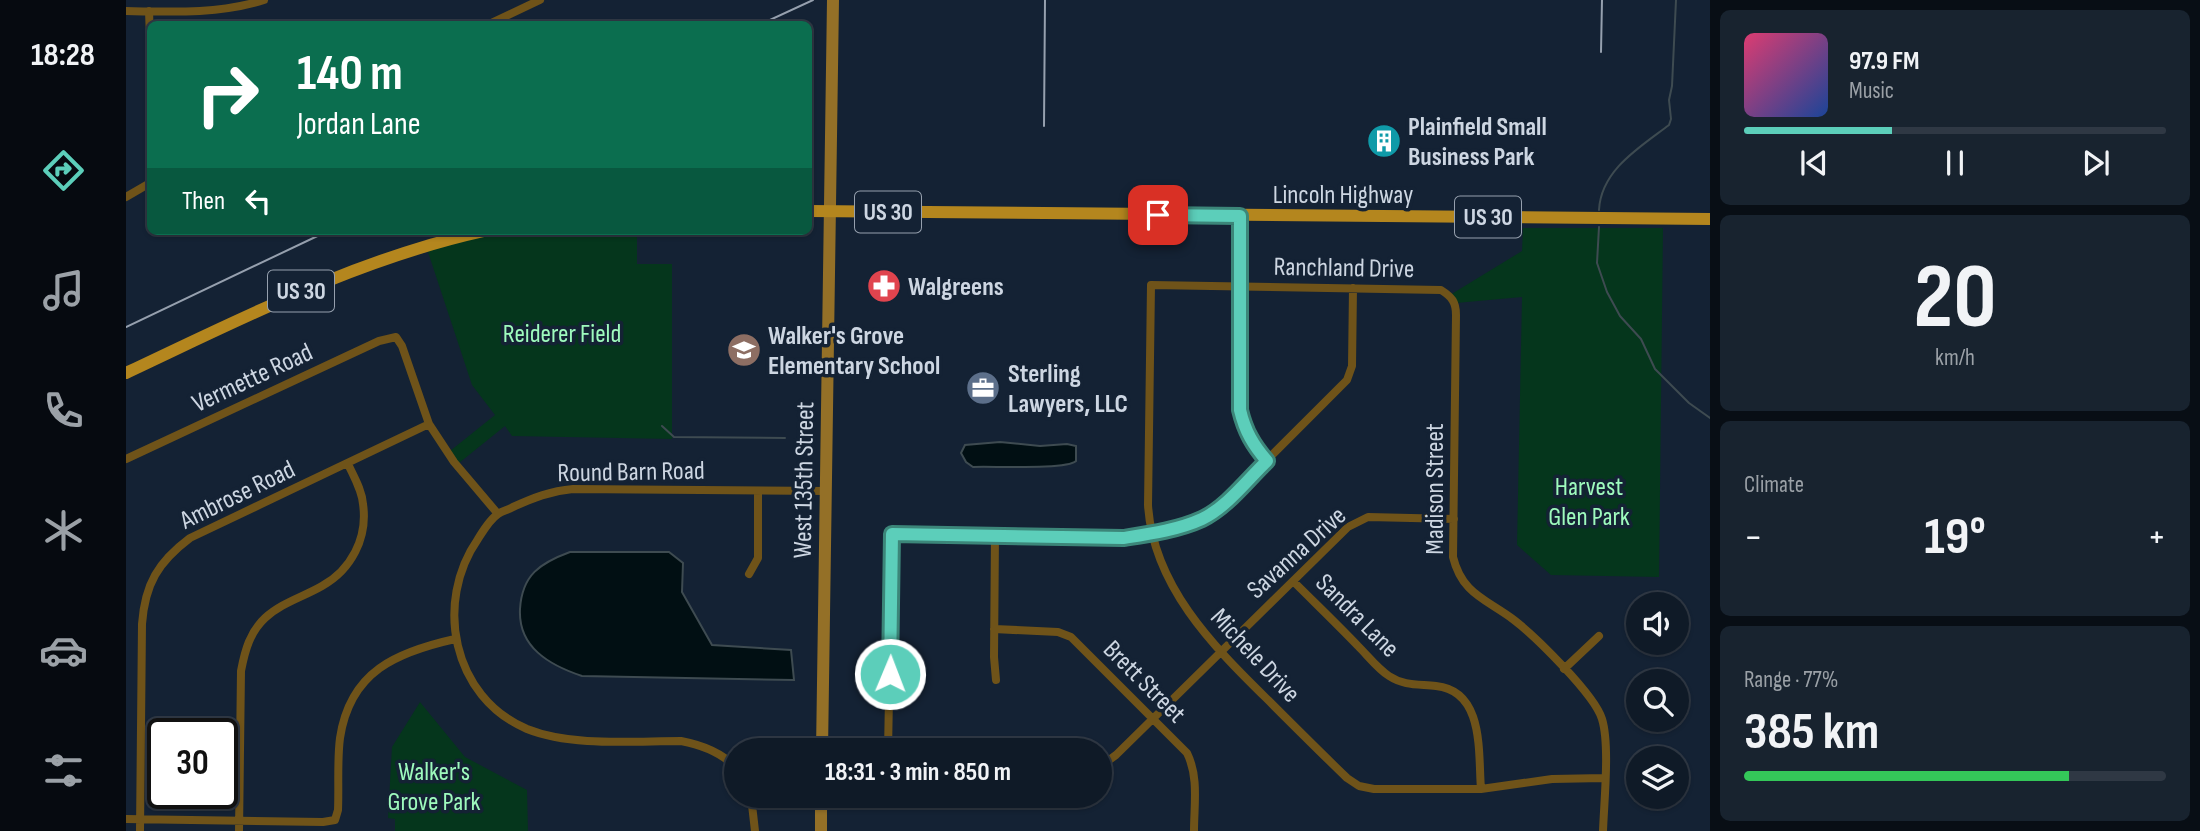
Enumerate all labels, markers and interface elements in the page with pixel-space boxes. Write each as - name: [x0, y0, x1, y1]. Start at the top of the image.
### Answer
- text: 18:28: [31, 36, 95, 75]
- text: 140 m: [297, 45, 403, 104]
- text: 97.9 FM: [1849, 46, 1920, 77]
- icon: right: [182, 49, 273, 140]
- text: Music: [1849, 77, 1894, 105]
- text: Jordan Lane: [297, 105, 421, 144]
- place label: Plainfield Small Business Park: [1408, 112, 1547, 173]
- building icon: Plainfield Small Business Park: [1365, 122, 1403, 160]
- icon: previous: [1795, 144, 1833, 182]
- icon: pause: [1936, 144, 1974, 182]
- icon: next: [2077, 144, 2115, 182]
- icon: directions: [39, 146, 88, 195]
- street label: Lincoln Highway: [1273, 180, 1413, 211]
- icon: left: [239, 182, 277, 220]
- pin: [1128, 185, 1188, 245]
- text: Then: [182, 186, 225, 217]
- road number: US 30: [855, 192, 921, 232]
- icon: arrive: [1139, 196, 1177, 234]
- road number: US 30: [1455, 196, 1521, 238]
- text: 20: [1913, 244, 1997, 353]
- street label: Ranchland Drive: [1273, 252, 1415, 285]
- icon: music: [39, 266, 88, 315]
- pharmacy icon: Walgreens: [865, 267, 903, 305]
- road number: US 30: [268, 270, 334, 312]
- place label: Walgreens: [908, 272, 1004, 303]
- park label: Reiderer Field: [503, 319, 621, 350]
- place label: Walker's Grove Elementary School: [768, 321, 940, 382]
- school or university icon: Walker's Grove Elementary School: [725, 331, 763, 369]
- street label: Vermette Road: [187, 337, 318, 420]
- text: km/h: [1935, 344, 1975, 372]
- place label: Sterling Lawyers, LLC: [1008, 359, 1128, 420]
- office icon: Sterling Lawyers, LLC: [964, 369, 1002, 407]
- icon: phone: [39, 386, 88, 435]
- street label: West 135th Street: [788, 401, 821, 559]
- street label: Madison Street: [1420, 423, 1451, 555]
- street label: Ambrose Road: [174, 454, 300, 537]
- street label: Round Barn Road: [557, 456, 705, 489]
- text: Climate: [1744, 471, 1804, 499]
- park label: Harvest Glen Park: [1548, 472, 1630, 533]
- street label: Savanna Drive: [1241, 501, 1353, 606]
- icon: climate: [39, 506, 88, 555]
- text: 19°: [1924, 506, 1986, 569]
- text: −: [1744, 515, 1763, 560]
- text: +: [2147, 515, 2166, 560]
- street label: Sandra Lane: [1309, 568, 1405, 664]
- map controls: [1626, 592, 1689, 809]
- button: sound: [1626, 592, 1689, 655]
- street label: Michele Drive: [1204, 603, 1306, 709]
- icon: car: [39, 626, 88, 675]
- street label: Brett Street: [1096, 634, 1192, 730]
- position arrow: [853, 637, 927, 711]
- text: Range · 77%: [1744, 666, 1838, 694]
- button: search: [1626, 669, 1689, 732]
- text: 385 km: [1744, 701, 1879, 764]
- speed limit sign: 30: [147, 718, 238, 809]
- icon: filters: [39, 746, 88, 795]
- button: layers: [1626, 746, 1689, 809]
- park label: Walker's Grove Park: [387, 757, 481, 818]
- text: 18:31 · 3 min · 850 m: [825, 757, 1011, 788]

